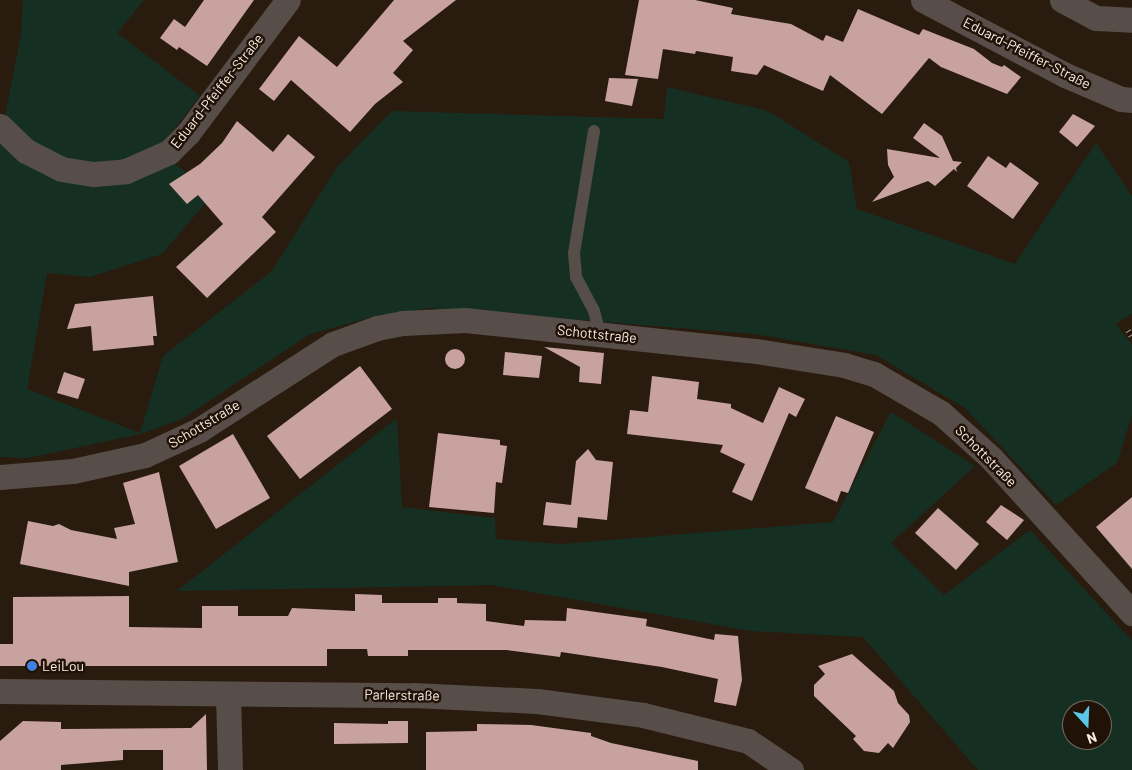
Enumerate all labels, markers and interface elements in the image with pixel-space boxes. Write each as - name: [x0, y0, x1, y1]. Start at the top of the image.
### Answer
- street label: Eduard-Pfeiffer-Straße: [961, 14, 1093, 92]
- street label: Eduard-Pfeiffer-Straße: [167, 30, 267, 152]
- street label: Schottstraße: [556, 321, 638, 347]
- street label: Schottstraße: [165, 396, 243, 452]
- street label: Schottstraße: [952, 422, 1020, 490]
- place label: LeiLou: [42, 658, 84, 674]
- marker: LeiLou: [26, 660, 38, 672]
- street label: Parlerstraße: [364, 686, 440, 704]
- north arrow: [1062, 700, 1112, 750]
- text: N: [1085, 729, 1099, 748]

